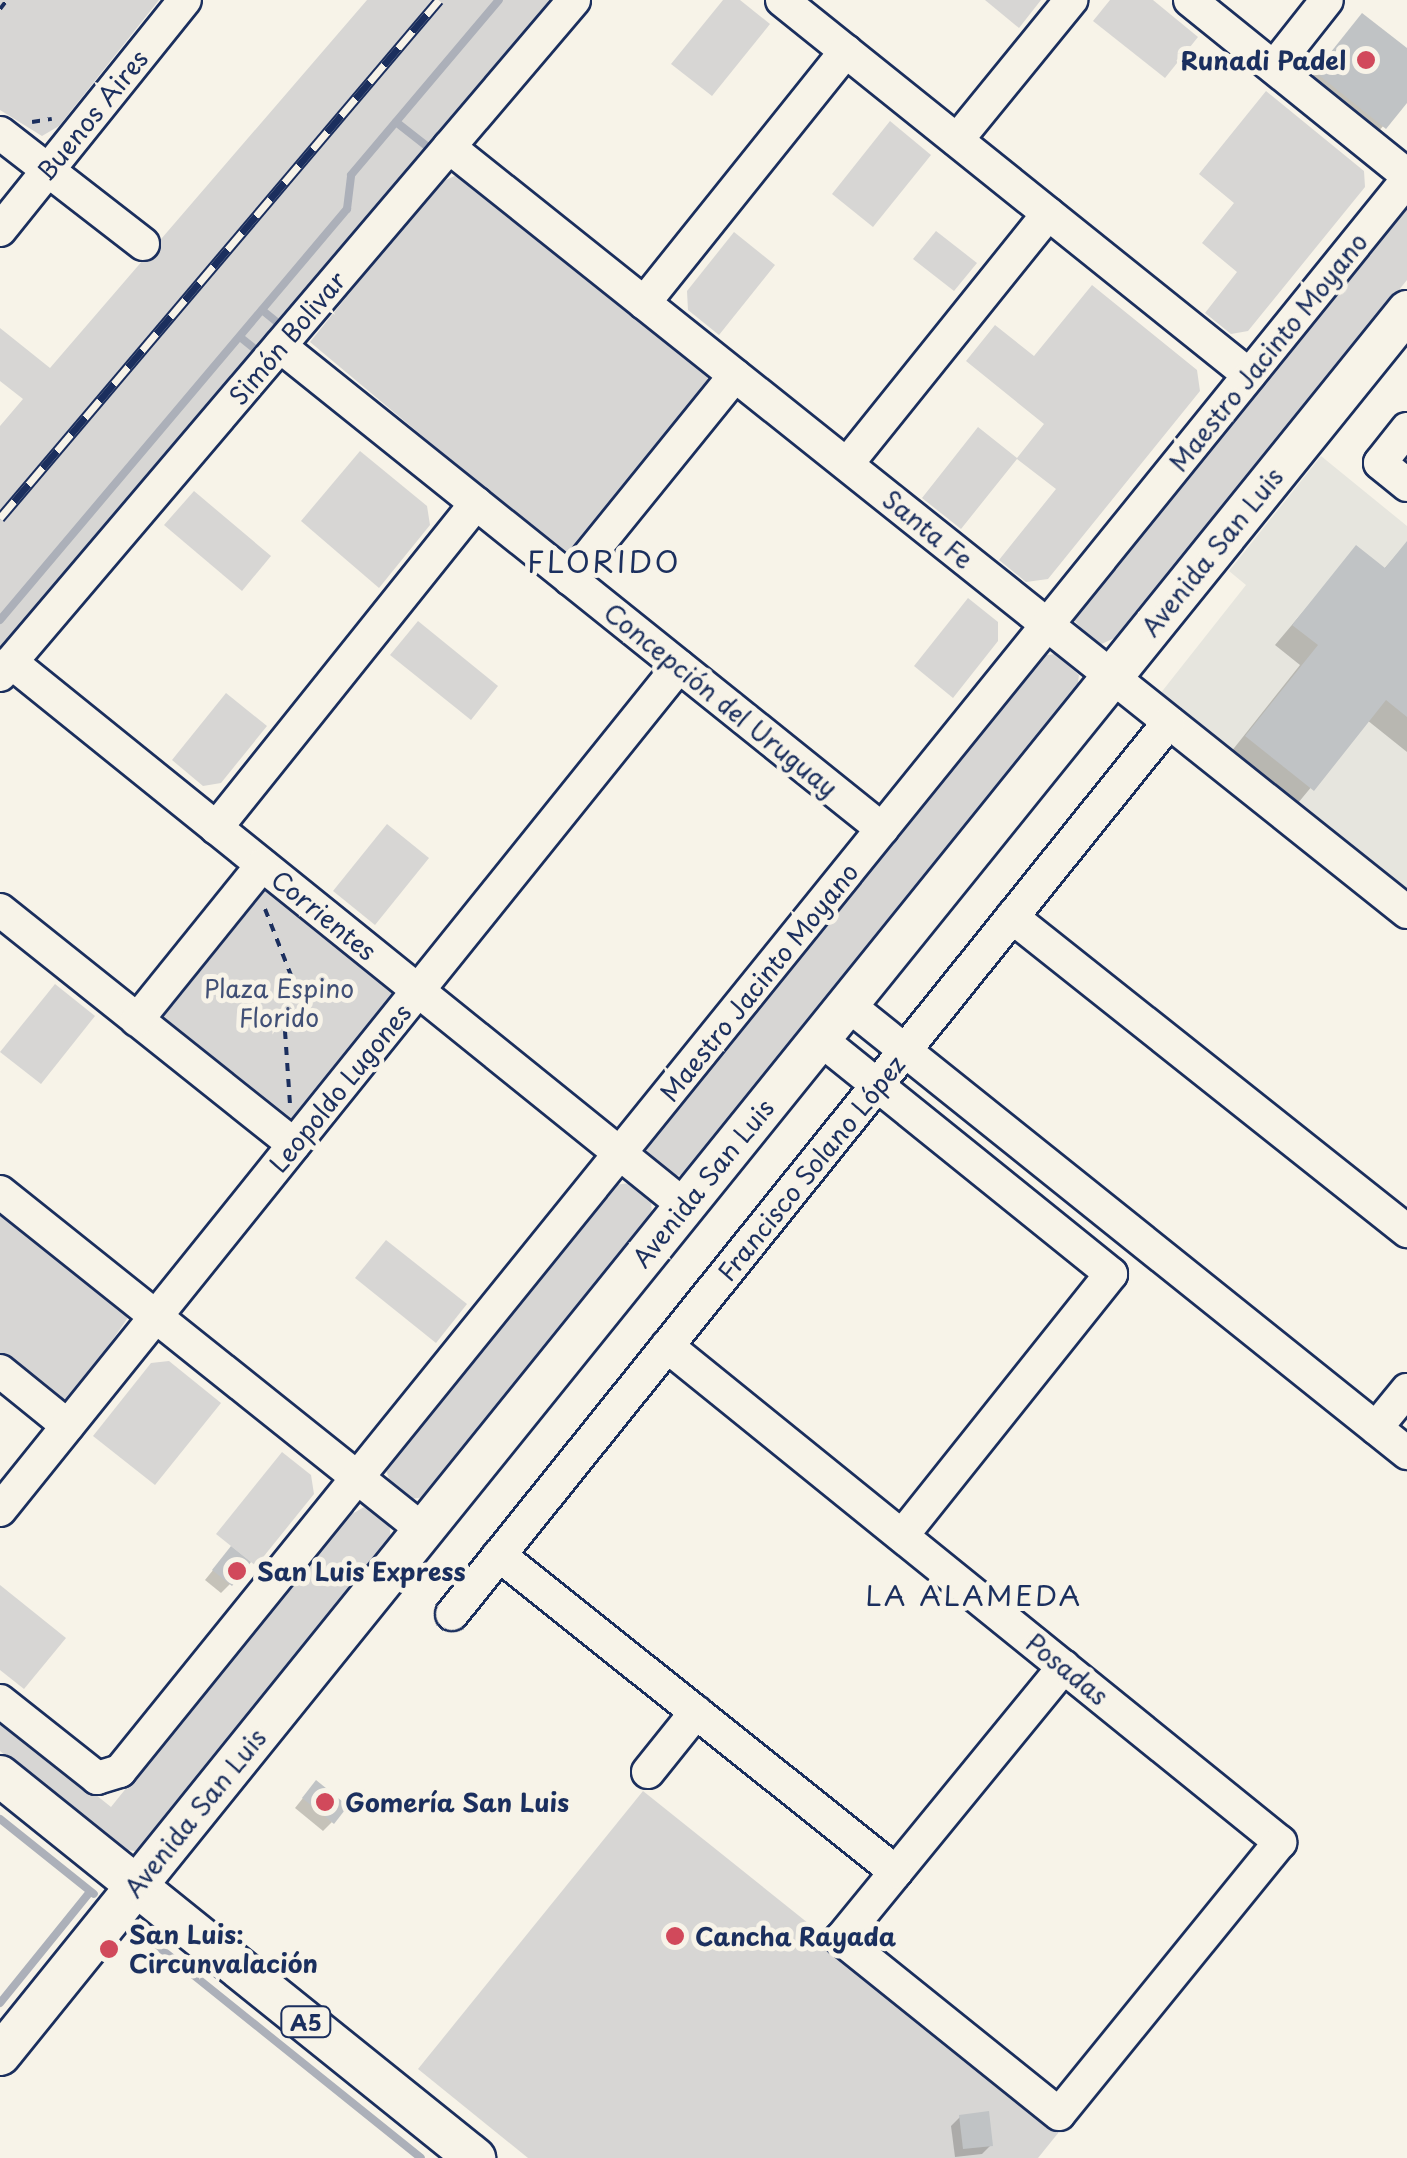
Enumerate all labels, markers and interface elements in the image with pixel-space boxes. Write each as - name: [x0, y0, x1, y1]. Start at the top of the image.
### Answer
- street label: Buenos Aires: [30, 44, 154, 186]
- place label: Runadi Padel: [1182, 45, 1346, 75]
- marker: Runadi Padel: [1355, 49, 1377, 71]
- street label: Maestro Jacinto Moyano: [1162, 226, 1374, 478]
- street label: Simón Bolivar: [222, 265, 352, 411]
- street label: Avenida San Luis: [1136, 463, 1288, 641]
- street label: Santa Fe: [877, 484, 979, 574]
- district label: FLORIDO: [530, 543, 678, 579]
- street label: Concepción del Uruguay: [599, 597, 843, 803]
- street label: Maestro Jacinto Moyano: [653, 856, 865, 1108]
- street label: Corrientes: [266, 864, 382, 966]
- park label: Plaza Espino Florido: [204, 974, 354, 1033]
- street label: Leopoldo Lugones: [263, 997, 417, 1179]
- street label: Francisco Solano López: [711, 1050, 911, 1286]
- street label: Avenida San Luis: [627, 1094, 779, 1272]
- place label: San Luis Express: [257, 1556, 464, 1586]
- marker: San Luis Express: [226, 1560, 248, 1582]
- district label: LA ALAMEDA: [866, 1578, 1082, 1612]
- street label: Posadas: [1020, 1627, 1114, 1711]
- street label: Avenida San Luis: [119, 1724, 271, 1902]
- place label: Gomería San Luis: [345, 1787, 568, 1817]
- marker: Gomería San Luis: [314, 1791, 336, 1813]
- place label: San Luis: Circunvalación: [129, 1920, 318, 1979]
- place label: Cancha Rayada: [695, 1921, 897, 1951]
- marker: Cancha Rayada: [664, 1925, 686, 1947]
- marker: San Luis: Circunvalación: [98, 1938, 120, 1960]
- road number: A5: [278, 2005, 334, 2039]

